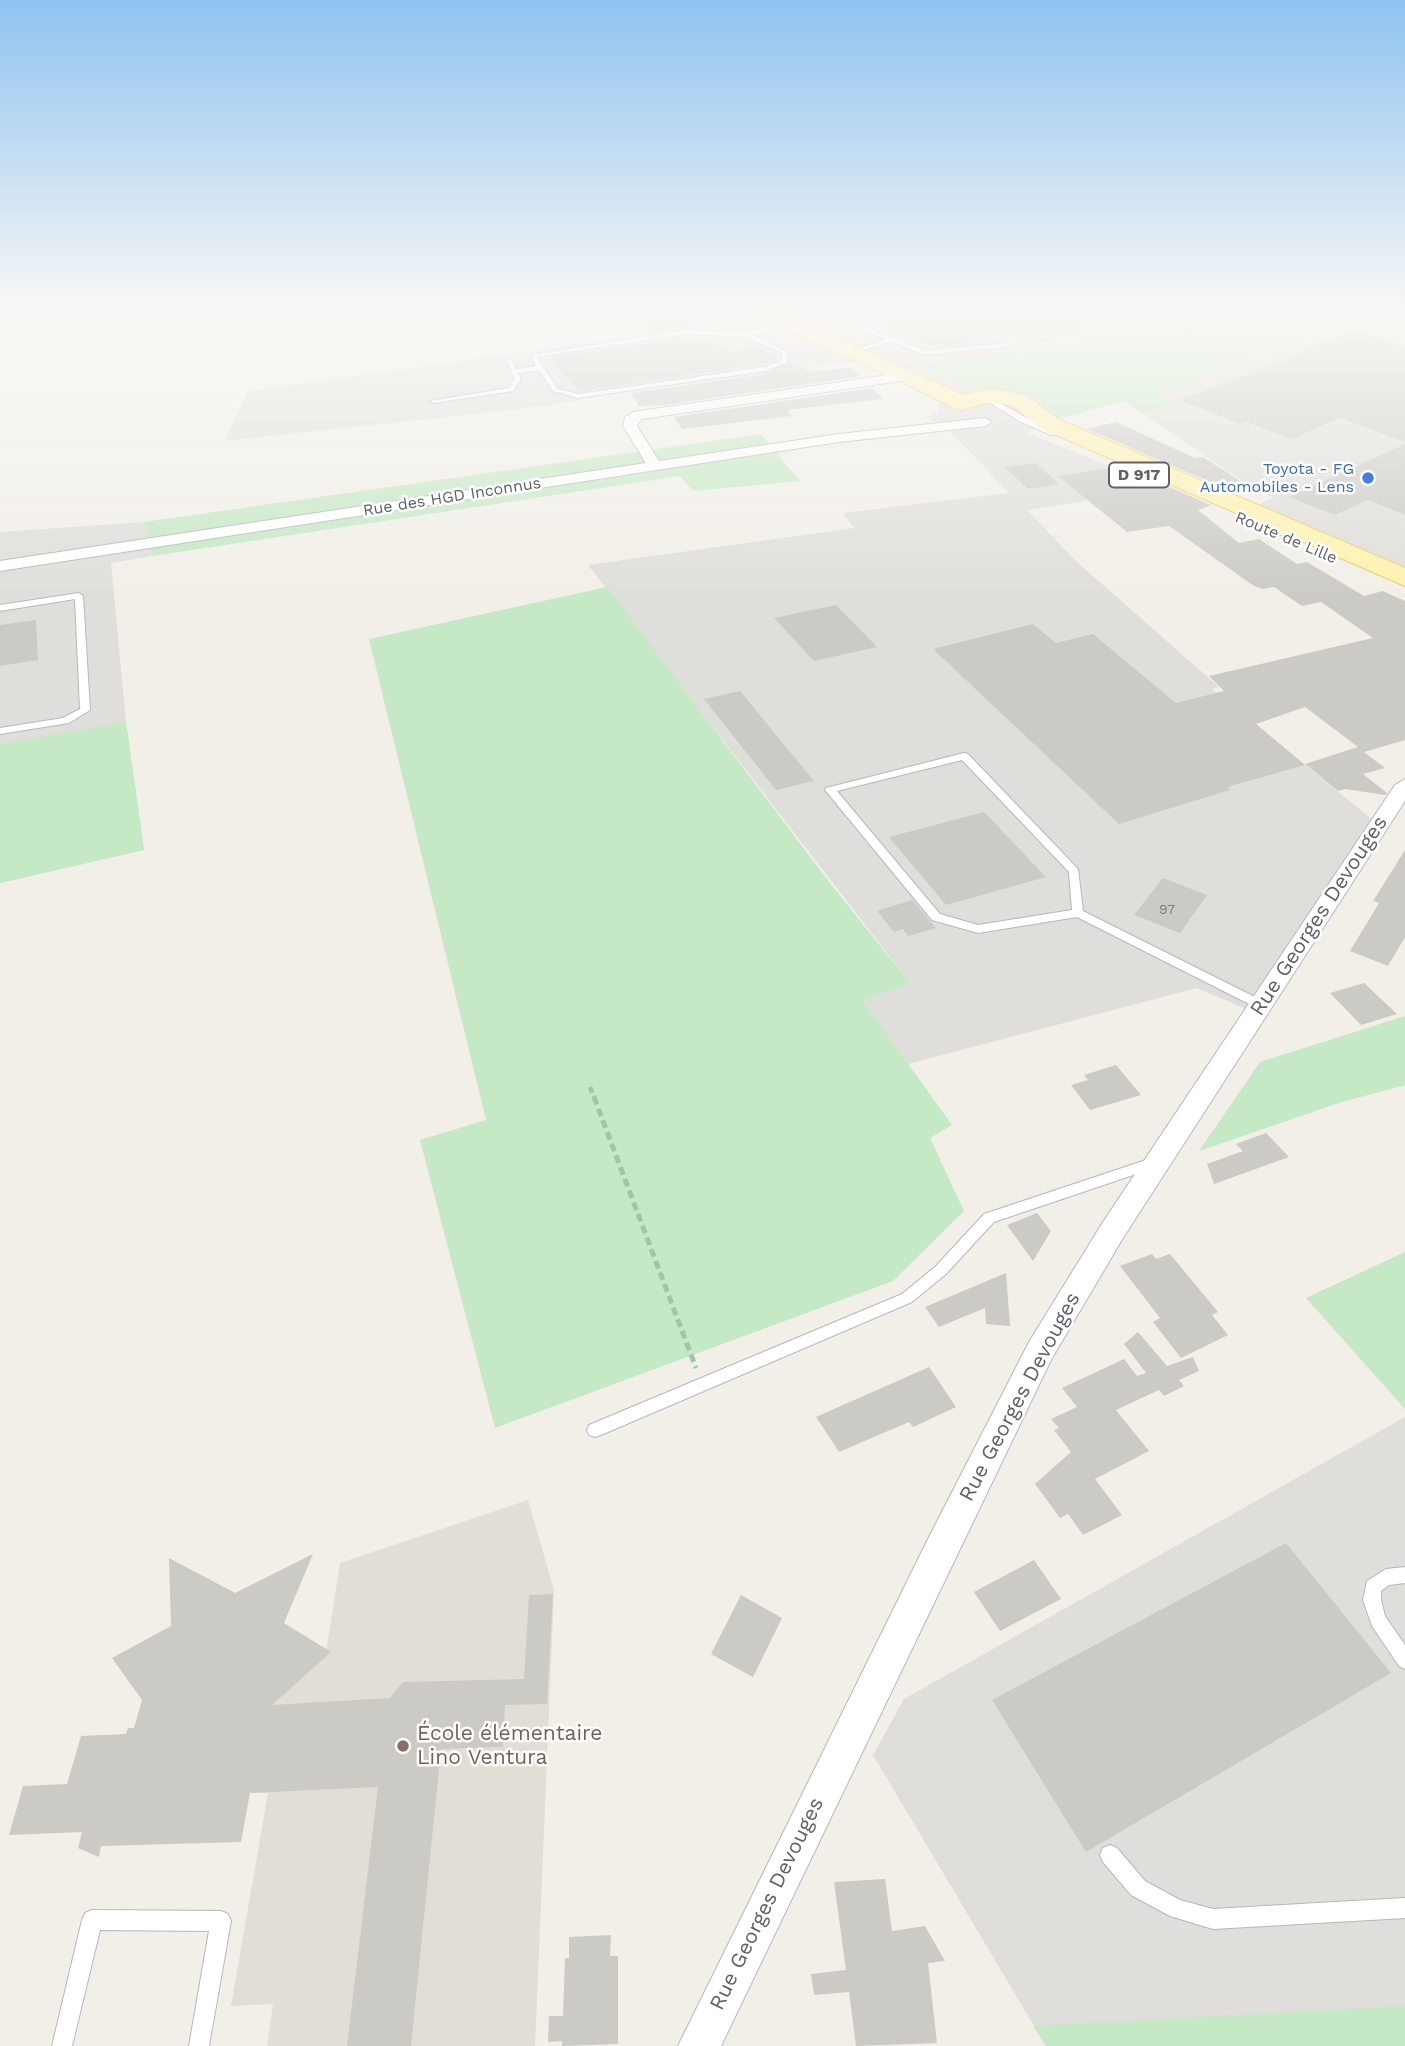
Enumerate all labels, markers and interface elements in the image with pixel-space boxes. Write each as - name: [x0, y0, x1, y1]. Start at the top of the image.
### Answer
- place label: Toyota - FG Automobiles - Lens: [1200, 459, 1354, 497]
- road number: D 917: [1109, 462, 1169, 488]
- marker: Toyota - FG Automobiles - Lens: [1360, 470, 1376, 486]
- street label: Rue des HGD Inconnus: [362, 473, 542, 521]
- street label: Route de Lille: [1232, 508, 1340, 568]
- street label: Rue Georges Devouges: [1245, 811, 1393, 1021]
- house number: 97: [1159, 902, 1175, 918]
- street label: Rue Georges Devouges: [954, 1288, 1086, 1506]
- place label: École élémentaire Lino Ventura: [417, 1721, 602, 1771]
- marker: École élémentaire Lino Ventura: [395, 1738, 411, 1754]
- street label: Rue Georges Devouges: [705, 1794, 829, 2014]

